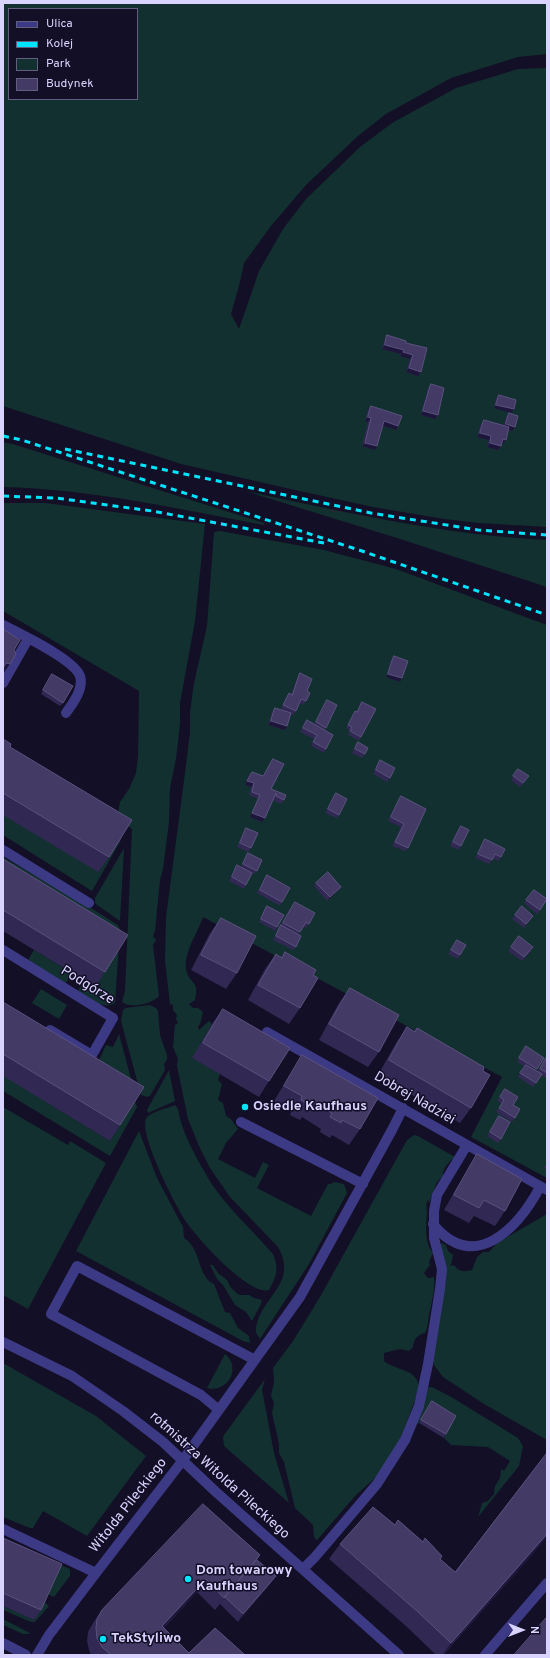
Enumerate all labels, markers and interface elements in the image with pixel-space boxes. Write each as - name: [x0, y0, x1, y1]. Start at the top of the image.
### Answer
- legend: [8, 8, 138, 100]
- text: Ulica: [46, 16, 73, 32]
- text: Kolej: [46, 36, 73, 52]
- text: Park: [46, 56, 71, 72]
- text: Budynek: [46, 76, 94, 92]
- street label: Podgórze: [57, 963, 117, 1009]
- street label: Dobrej Nadziei: [370, 1069, 458, 1129]
- place label: Osiedle Kaufhaus: [253, 1099, 367, 1115]
- marker: Osiedle Kaufhaus: [240, 1102, 250, 1112]
- street label: rotmistrza Witolda Pileckiego: [145, 1409, 293, 1543]
- street label: Witolda Pileckiego: [87, 1455, 171, 1557]
- place label: Dom towarowy Kaufhaus: [196, 1563, 292, 1596]
- marker: Dom towarowy Kaufhaus: [183, 1574, 193, 1584]
- north arrow: [502, 1610, 542, 1650]
- text: N: [527, 1626, 541, 1634]
- place label: TekStyliwo: [111, 1631, 181, 1647]
- marker: TekStyliwo: [98, 1634, 108, 1644]

